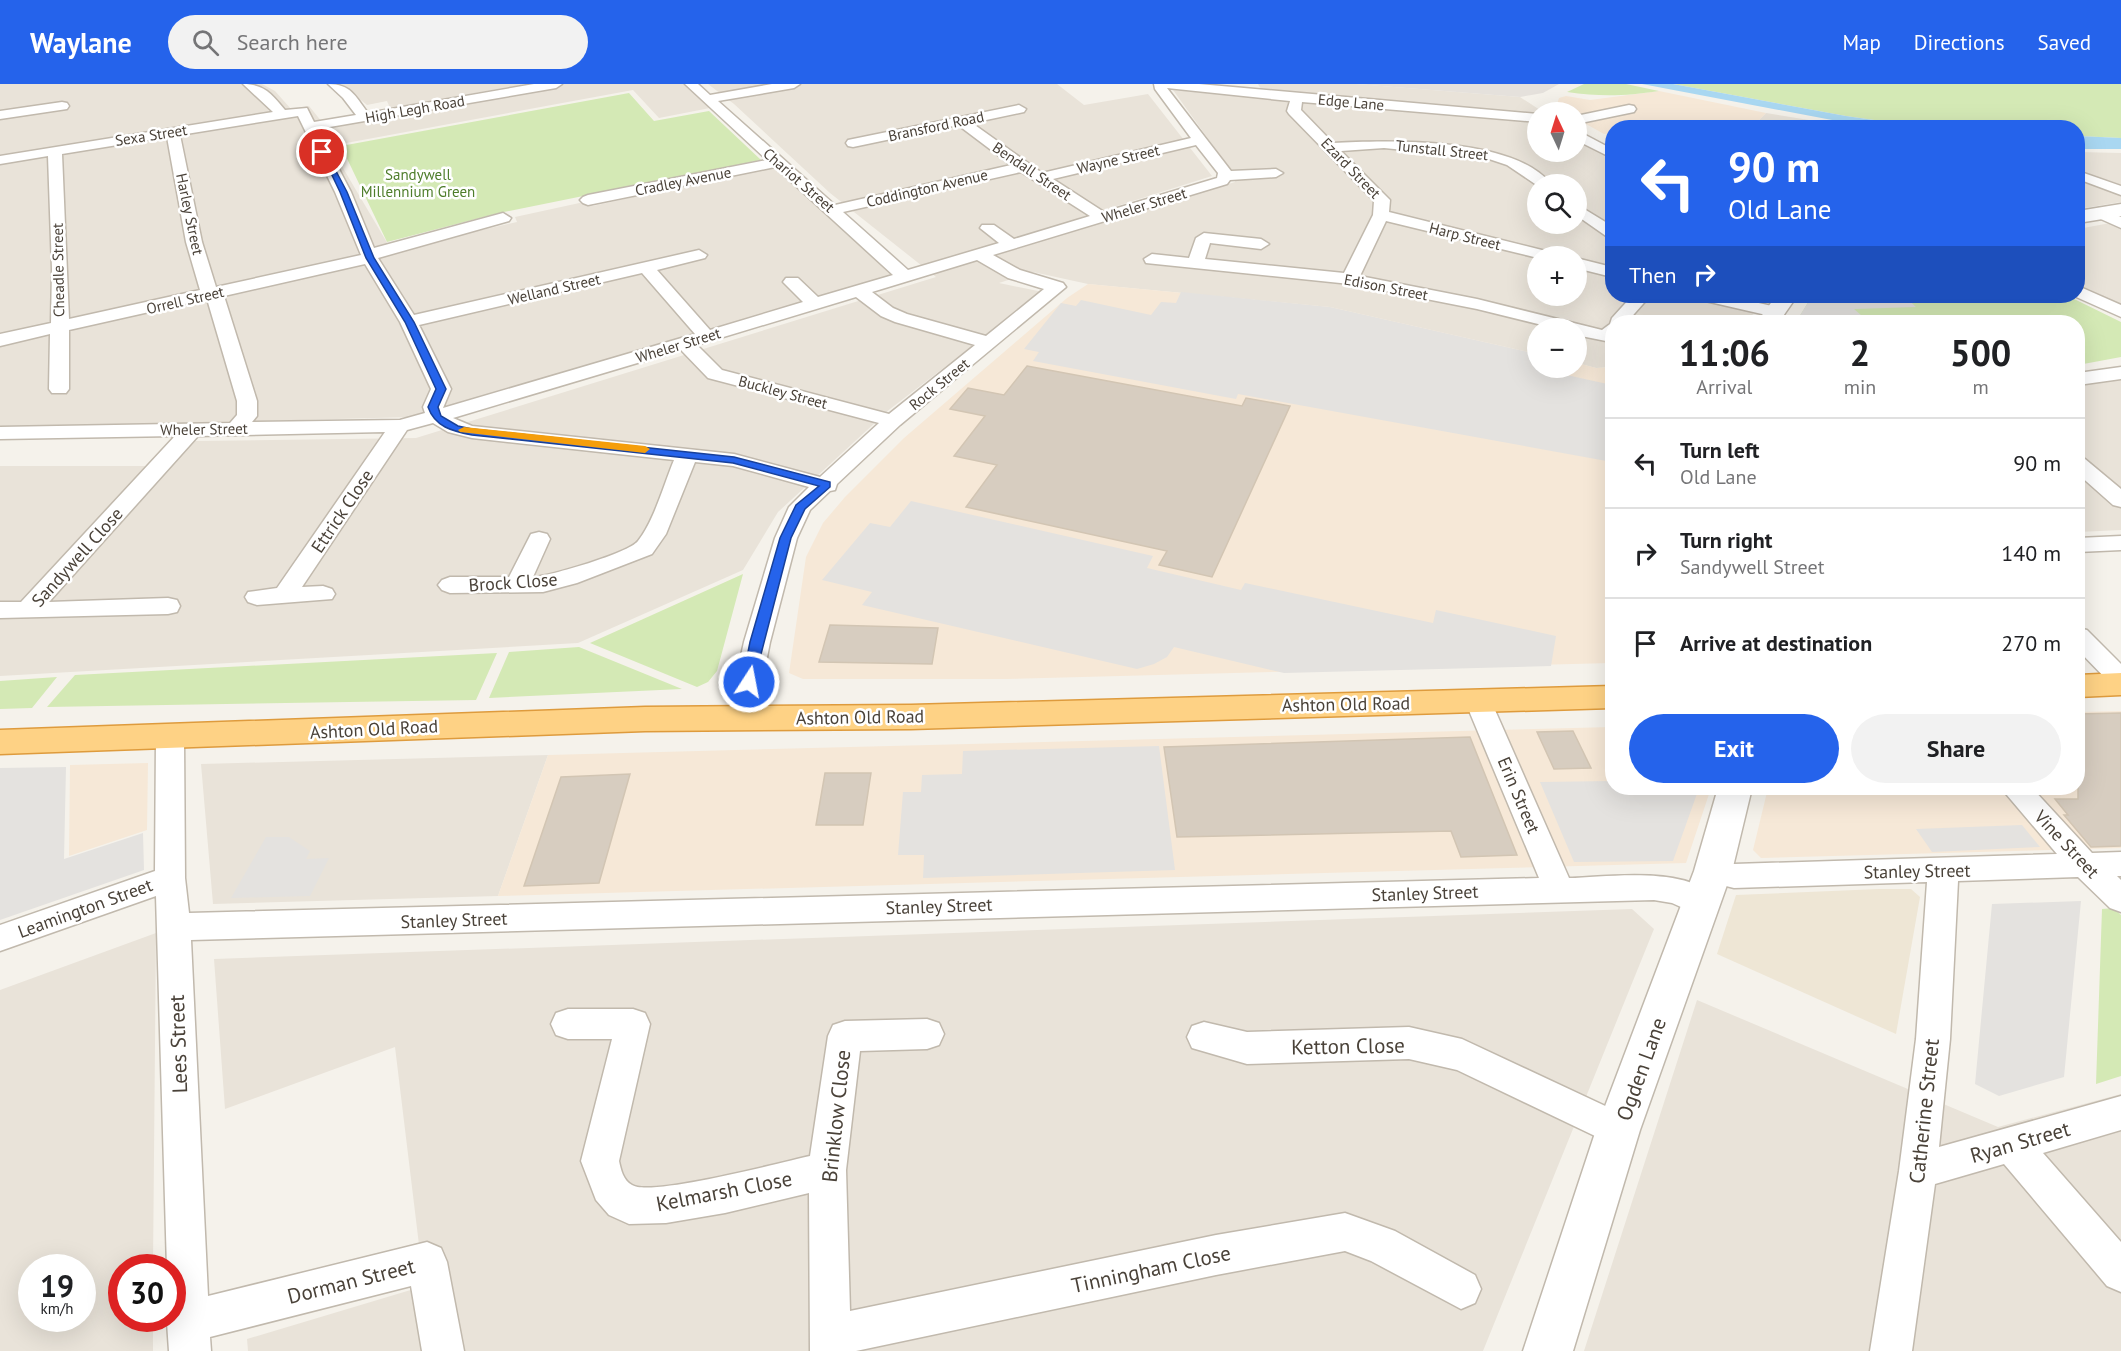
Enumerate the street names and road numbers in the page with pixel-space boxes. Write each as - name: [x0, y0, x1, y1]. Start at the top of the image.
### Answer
- street label: Edge Lane: [1317, 90, 1385, 114]
- street label: High Legh Road: [364, 91, 466, 127]
- street label: Bransford Road: [886, 107, 986, 145]
- street label: Sexa Street: [114, 120, 188, 150]
- street label: Ezard Street: [1317, 133, 1385, 203]
- street label: Tunstall Street: [1395, 136, 1489, 164]
- street label: Bendall Street: [989, 138, 1075, 204]
- street label: Wayne Street: [1075, 140, 1161, 178]
- street label: Chariot Street: [759, 144, 839, 216]
- street label: Cradley Avenue: [633, 162, 733, 200]
- street label: Coddington Avenue: [864, 165, 990, 211]
- street label: Harley Street: [172, 171, 208, 257]
- street label: Wheler Street: [1099, 183, 1189, 227]
- street label: Harp Street: [1427, 218, 1503, 254]
- street label: Cheadle Street: [48, 223, 68, 317]
- street label: Welland Street: [506, 269, 602, 309]
- street label: Edison Street: [1342, 270, 1430, 304]
- street label: Orrell Street: [144, 282, 226, 318]
- street label: Wheler Street: [633, 323, 723, 367]
- street label: Rock Street: [905, 354, 973, 414]
- street label: Buckley Street: [736, 371, 830, 413]
- street label: Wheler Street: [160, 419, 248, 439]
- street label: Ettrick Close: [306, 465, 378, 557]
- street label: Sandywell Close: [26, 503, 128, 611]
- street label: Brock Close: [468, 567, 558, 597]
- street label: Ashton Old Road: [1282, 691, 1410, 717]
- street label: Ashton Old Road: [796, 704, 924, 730]
- street label: Ashton Old Road: [309, 714, 439, 744]
- street label: Erin Street: [1493, 753, 1545, 837]
- street label: Vine Street: [2029, 804, 2104, 883]
- street label: Stanley Street: [1863, 859, 1971, 883]
- street label: Leamington Street: [15, 873, 155, 943]
- street label: Stanley Street: [1371, 880, 1479, 906]
- street label: Stanley Street: [885, 893, 993, 919]
- street label: Stanley Street: [400, 907, 508, 933]
- street label: Lees Street: [163, 994, 193, 1094]
- street label: Ogden Lane: [1610, 1014, 1672, 1124]
- street label: Ketton Close: [1291, 1032, 1405, 1060]
- street label: Catherine Street: [1903, 1037, 1945, 1185]
- street label: Brinklow Close: [816, 1048, 856, 1184]
- street label: Ryan Street: [1967, 1115, 2073, 1169]
- street label: Kelmarsh Close: [654, 1165, 794, 1217]
- street label: Tinningham Close: [1069, 1239, 1233, 1299]
- street label: Dorman Street: [285, 1252, 417, 1310]

